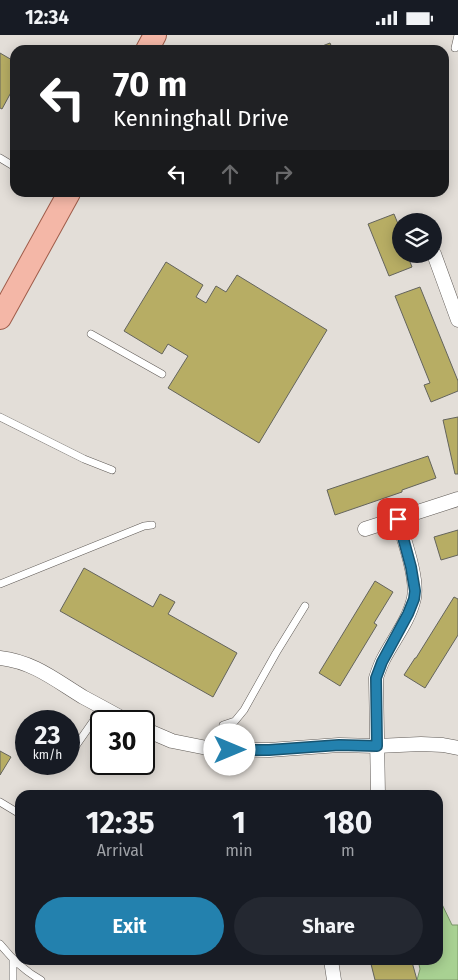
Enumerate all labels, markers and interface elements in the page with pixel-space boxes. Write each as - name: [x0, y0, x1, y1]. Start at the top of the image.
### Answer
- text: 12:34: [25, 6, 69, 29]
- text: 70 m: [113, 63, 187, 105]
- icon: left: [30, 65, 95, 130]
- text: Kenninghall Drive: [113, 105, 289, 132]
- icon: left: [163, 160, 191, 188]
- icon: ahead: [216, 160, 244, 188]
- icon: right: [269, 160, 297, 188]
- map controls: [392, 213, 442, 263]
- button: layers: [392, 213, 442, 263]
- pin: [377, 498, 419, 540]
- icon: arrive: [384, 505, 412, 533]
- speed limit sign: 30: [90, 710, 155, 775]
- text: 23: [35, 721, 60, 751]
- position arrow: [203, 723, 255, 775]
- text: km/h: [33, 748, 62, 762]
- text: 12:35: [86, 805, 154, 841]
- text: 1: [232, 805, 246, 841]
- text: 180: [323, 805, 372, 841]
- text: Arrival: [97, 841, 144, 860]
- text: min: [225, 841, 253, 860]
- text: m: [341, 841, 355, 860]
- button: Exit: [35, 897, 224, 955]
- button: Share: [234, 897, 423, 955]

